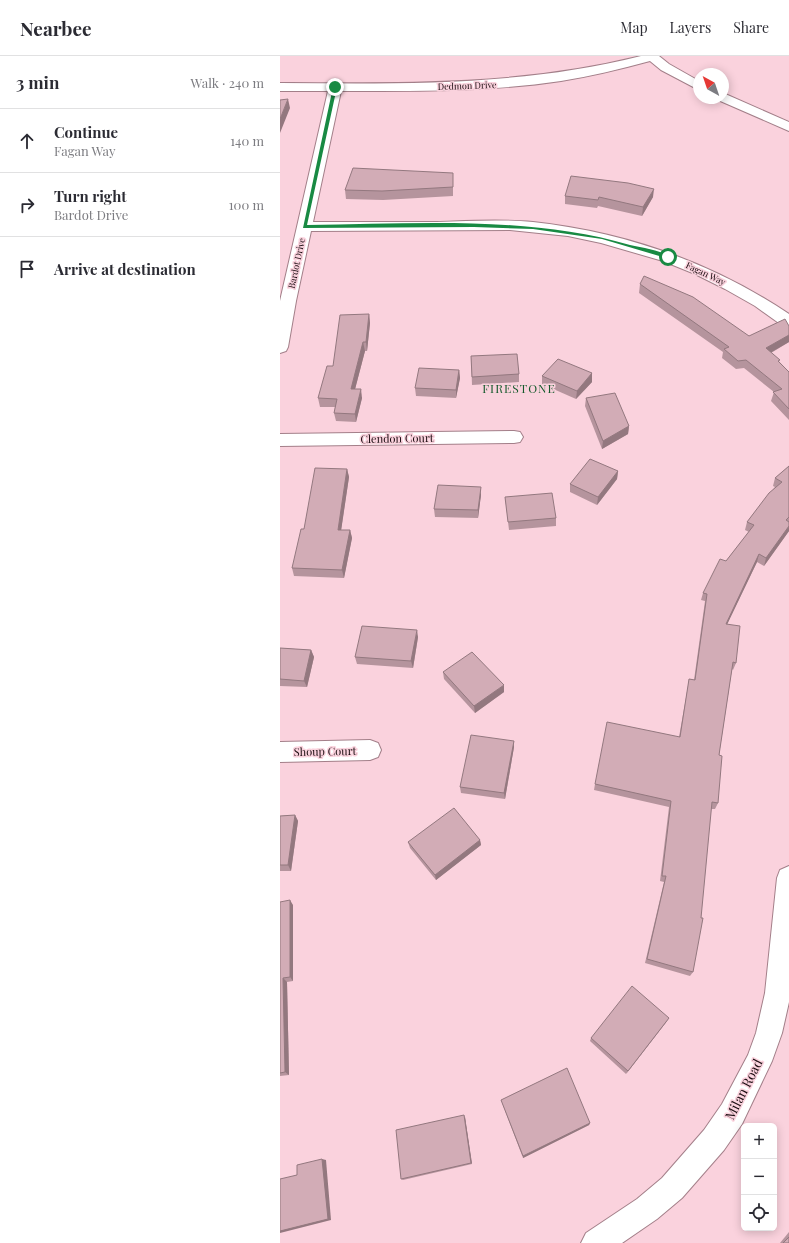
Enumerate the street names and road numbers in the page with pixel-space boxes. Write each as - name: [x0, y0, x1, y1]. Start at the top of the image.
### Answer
- street label: Dedmon Drive: [437, 78, 497, 92]
- street label: Bardot Drive: [285, 236, 307, 289]
- street label: Fagan Way: [684, 259, 728, 288]
- street label: Clendon Court: [360, 430, 434, 446]
- street label: Shoup Court: [294, 743, 357, 759]
- street label: Milan Road: [720, 1055, 766, 1122]

